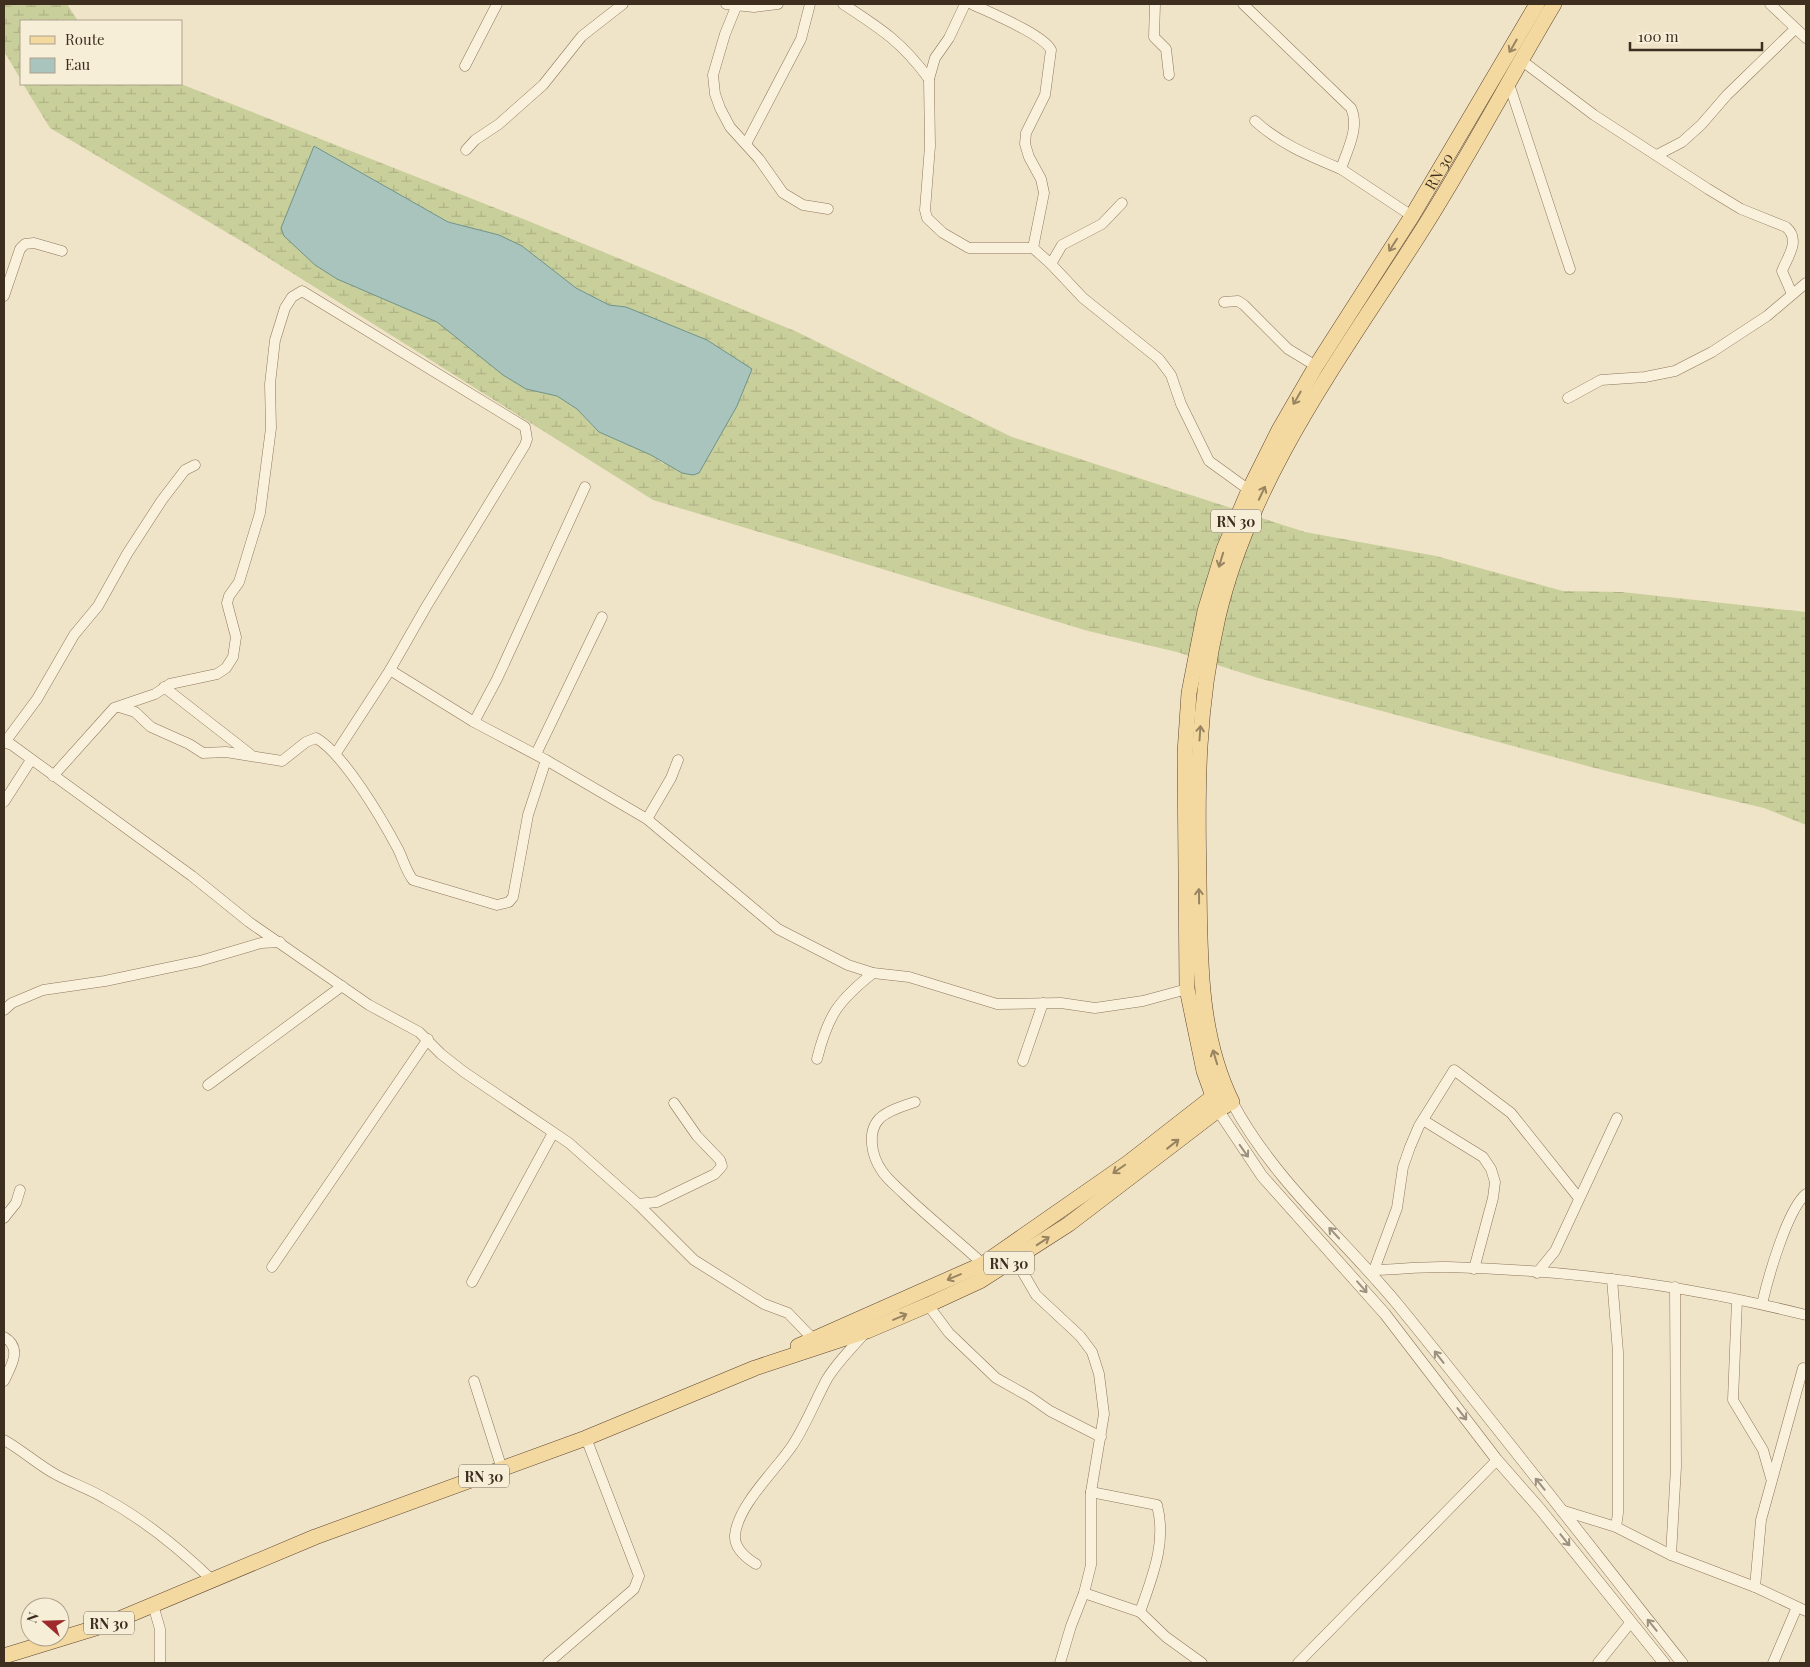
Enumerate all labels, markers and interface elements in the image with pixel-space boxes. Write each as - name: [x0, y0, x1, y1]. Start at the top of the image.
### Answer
- legend: [20, 20, 182, 85]
- scale bar: [1630, 20, 1762, 52]
- text: 100 m: [1638, 26, 1679, 46]
- text: Route: [65, 29, 105, 49]
- one-way arrow: [1508, 39, 1518, 54]
- text: Eau: [65, 54, 91, 74]
- street label: RN 30: [1420, 149, 1457, 193]
- one-way arrow: [1388, 238, 1398, 252]
- one-way arrow: [1292, 390, 1302, 404]
- one-way arrow: [1258, 486, 1268, 501]
- road number: RN 30: [1211, 510, 1261, 532]
- one-way arrow: [1215, 552, 1225, 568]
- one-way arrow: [1195, 726, 1204, 742]
- one-way arrow: [1194, 888, 1204, 904]
- one-way arrow: [1210, 1049, 1220, 1065]
- one-way arrow: [1166, 1139, 1180, 1149]
- one-way arrow: [1239, 1144, 1249, 1158]
- one-way arrow: [1112, 1164, 1126, 1174]
- one-way arrow: [1328, 1226, 1340, 1239]
- one-way arrow: [1035, 1235, 1049, 1245]
- road number: RN 30: [984, 1252, 1034, 1274]
- one-way arrow: [947, 1272, 962, 1282]
- one-way arrow: [1356, 1280, 1367, 1293]
- one-way arrow: [892, 1311, 907, 1321]
- one-way arrow: [1434, 1351, 1445, 1364]
- one-way arrow: [1457, 1407, 1468, 1420]
- road number: RN 30: [459, 1464, 509, 1488]
- one-way arrow: [1535, 1478, 1546, 1491]
- one-way arrow: [1560, 1533, 1571, 1546]
- north arrow: [20, 1597, 70, 1647]
- text: N: [22, 1609, 43, 1625]
- road number: RN 30: [84, 1612, 134, 1635]
- one-way arrow: [1646, 1619, 1657, 1632]

